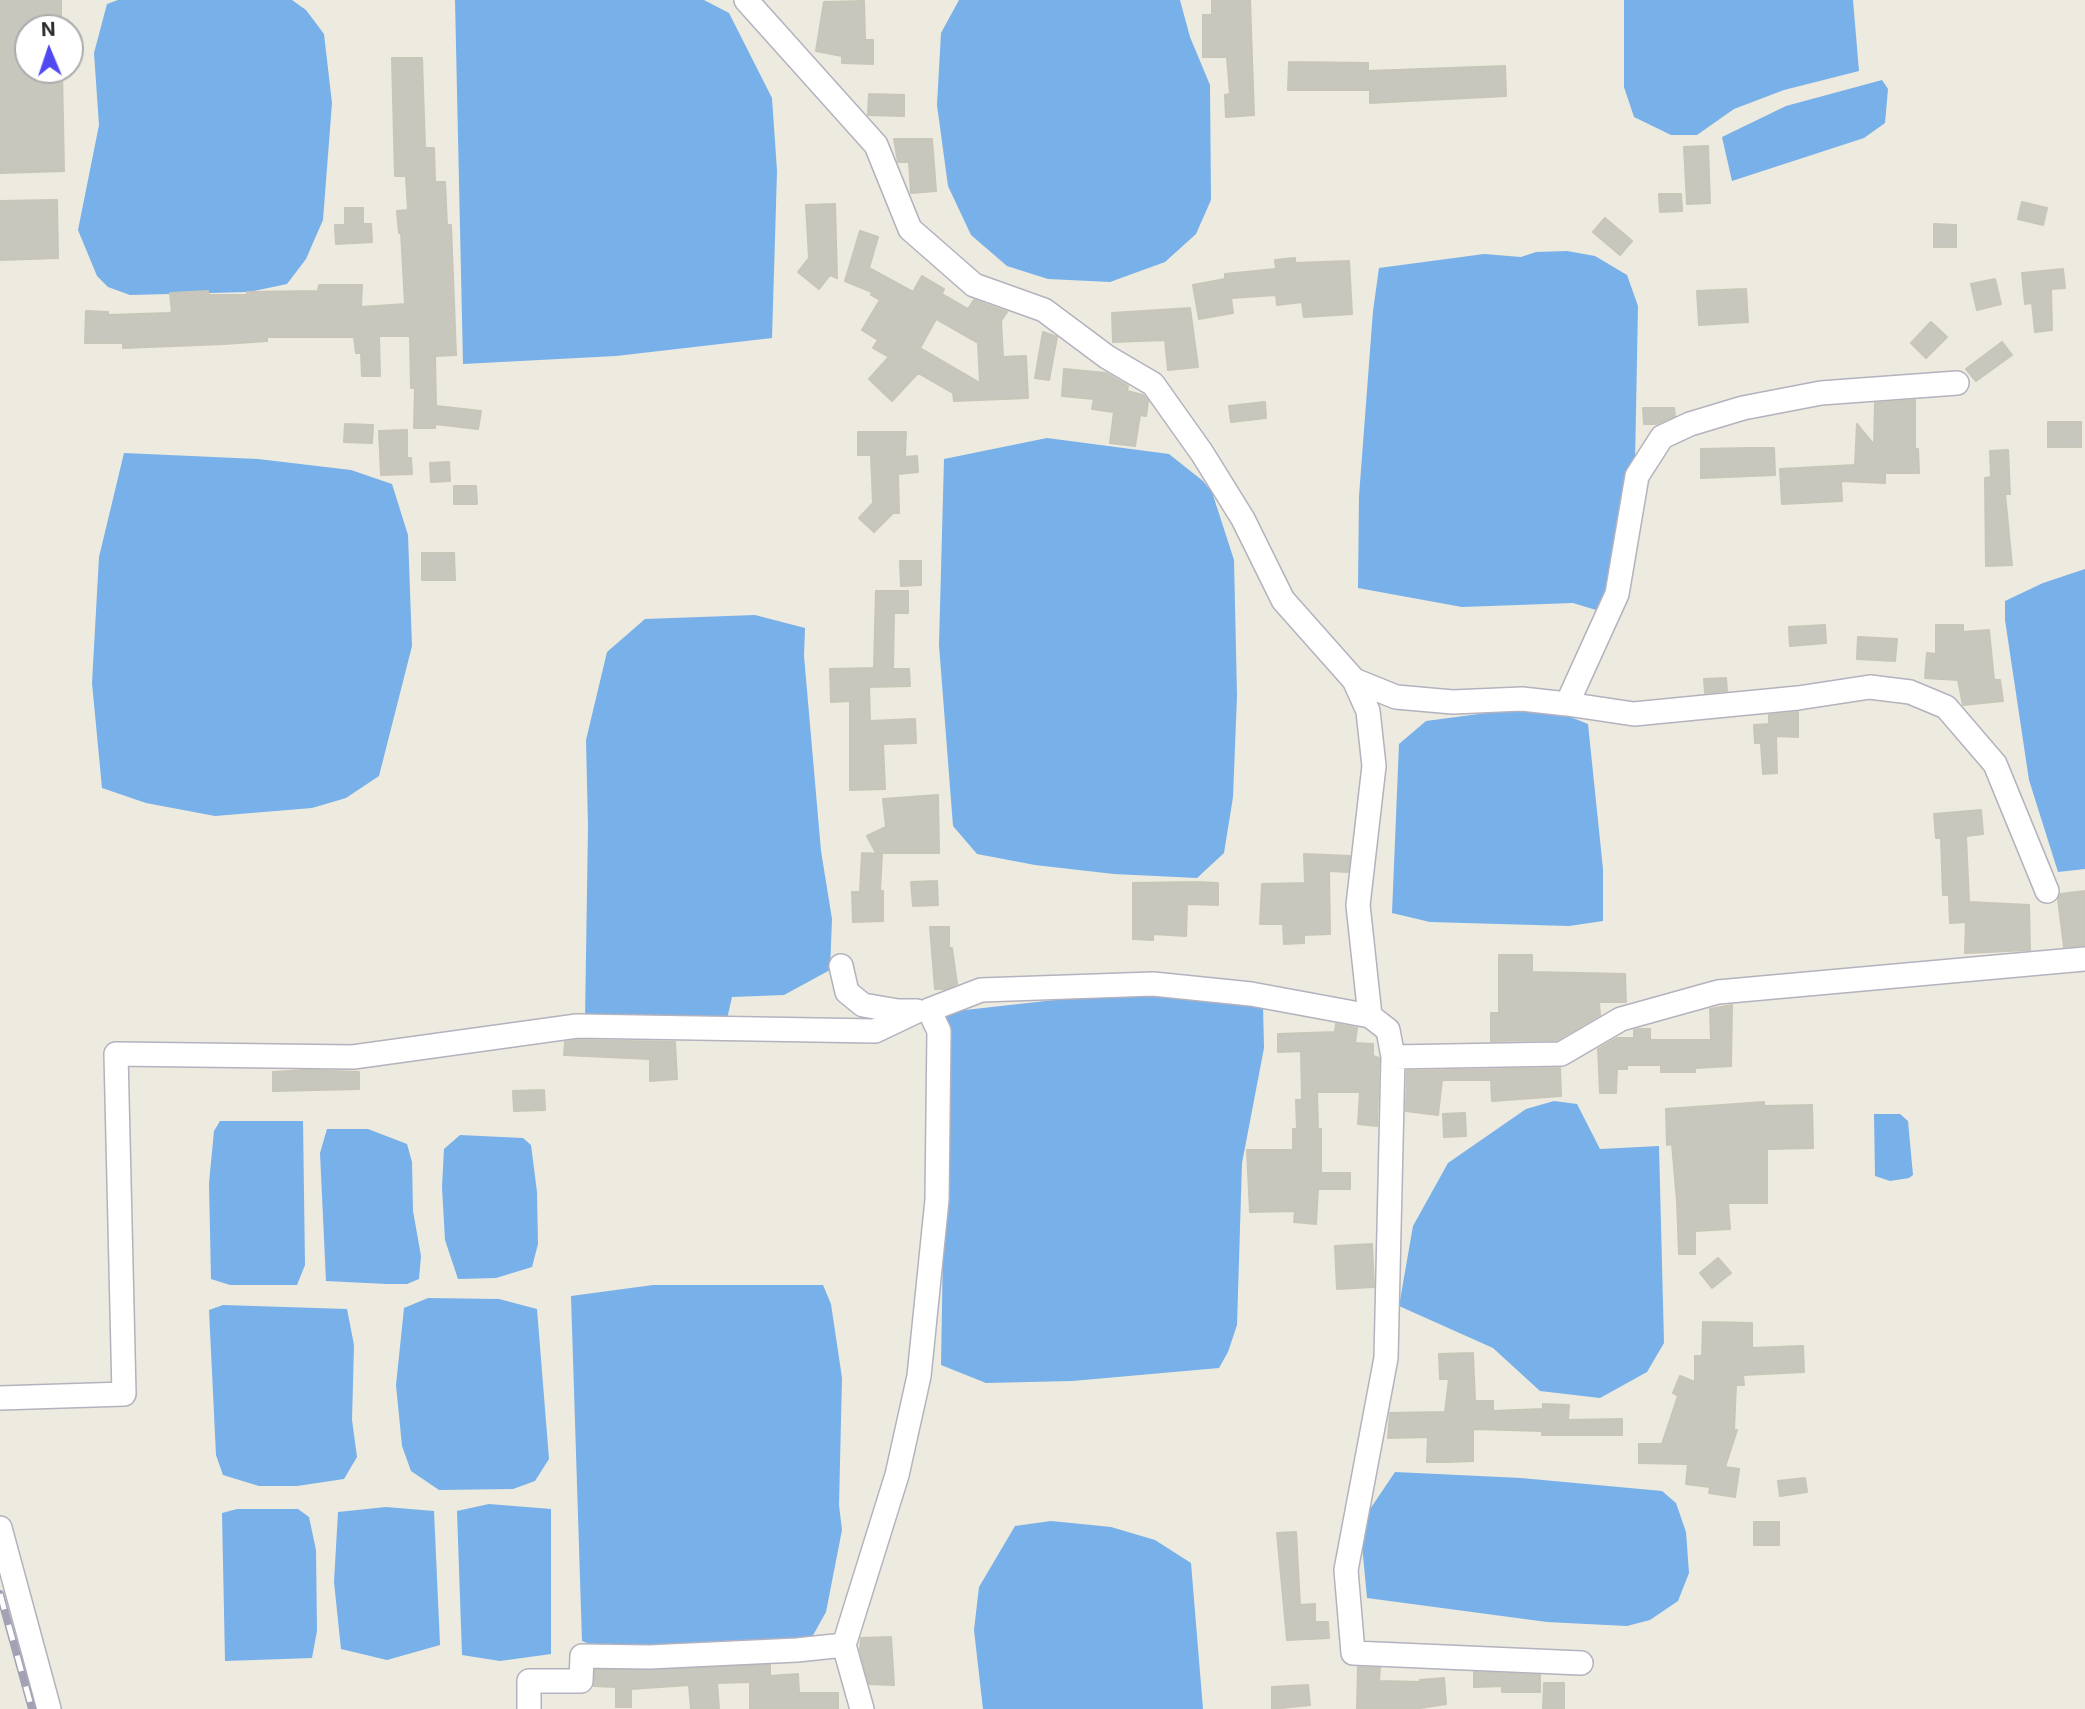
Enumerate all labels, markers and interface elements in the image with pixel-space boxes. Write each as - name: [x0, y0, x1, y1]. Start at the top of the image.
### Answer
- north arrow: [14, 14, 84, 84]
- text: N: [41, 18, 56, 41]

